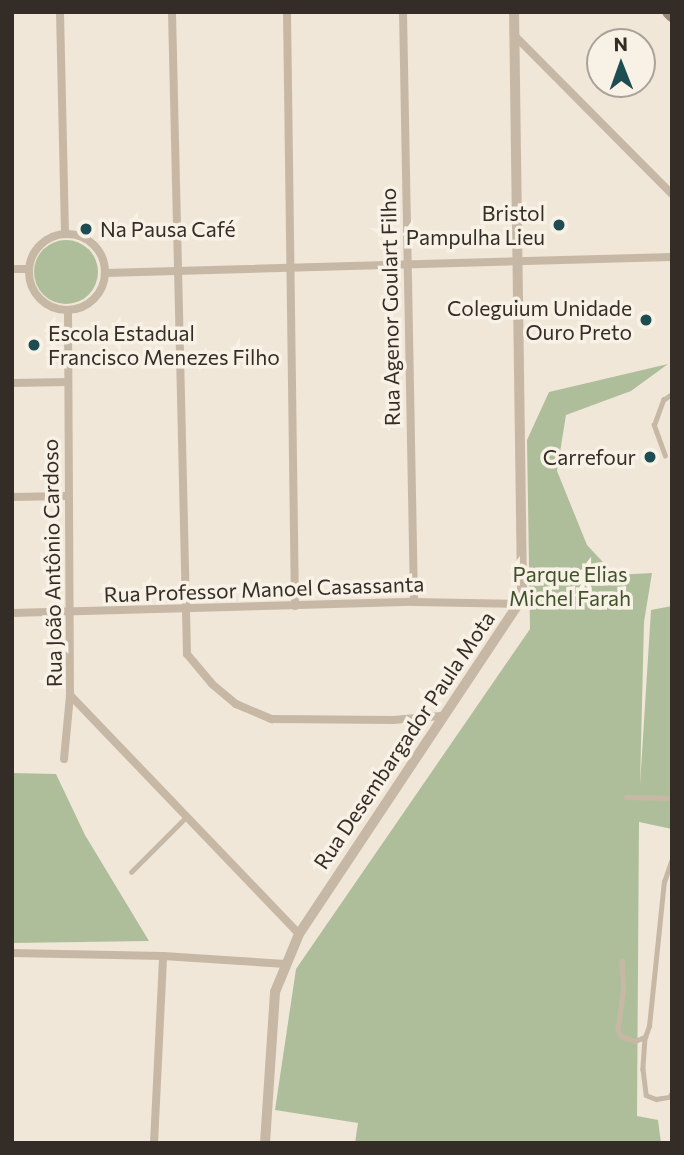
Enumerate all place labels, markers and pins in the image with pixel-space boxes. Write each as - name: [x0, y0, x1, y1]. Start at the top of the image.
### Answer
- place label: Bristol Pampulha Lieu: [406, 200, 545, 250]
- place label: Na Pausa Café: [100, 216, 236, 242]
- marker: Bristol Pampulha Lieu: [551, 217, 567, 233]
- marker: Na Pausa Café: [78, 221, 94, 237]
- place label: Coleguium Unidade Ouro Preto: [447, 295, 632, 345]
- marker: Coleguium Unidade Ouro Preto: [638, 312, 654, 328]
- place label: Escola Estadual Francisco Menezes Filho: [48, 320, 280, 370]
- marker: Escola Estadual Francisco Menezes Filho: [26, 337, 42, 353]
- place label: Carrefour: [543, 444, 636, 470]
- marker: Carrefour: [642, 449, 658, 465]

